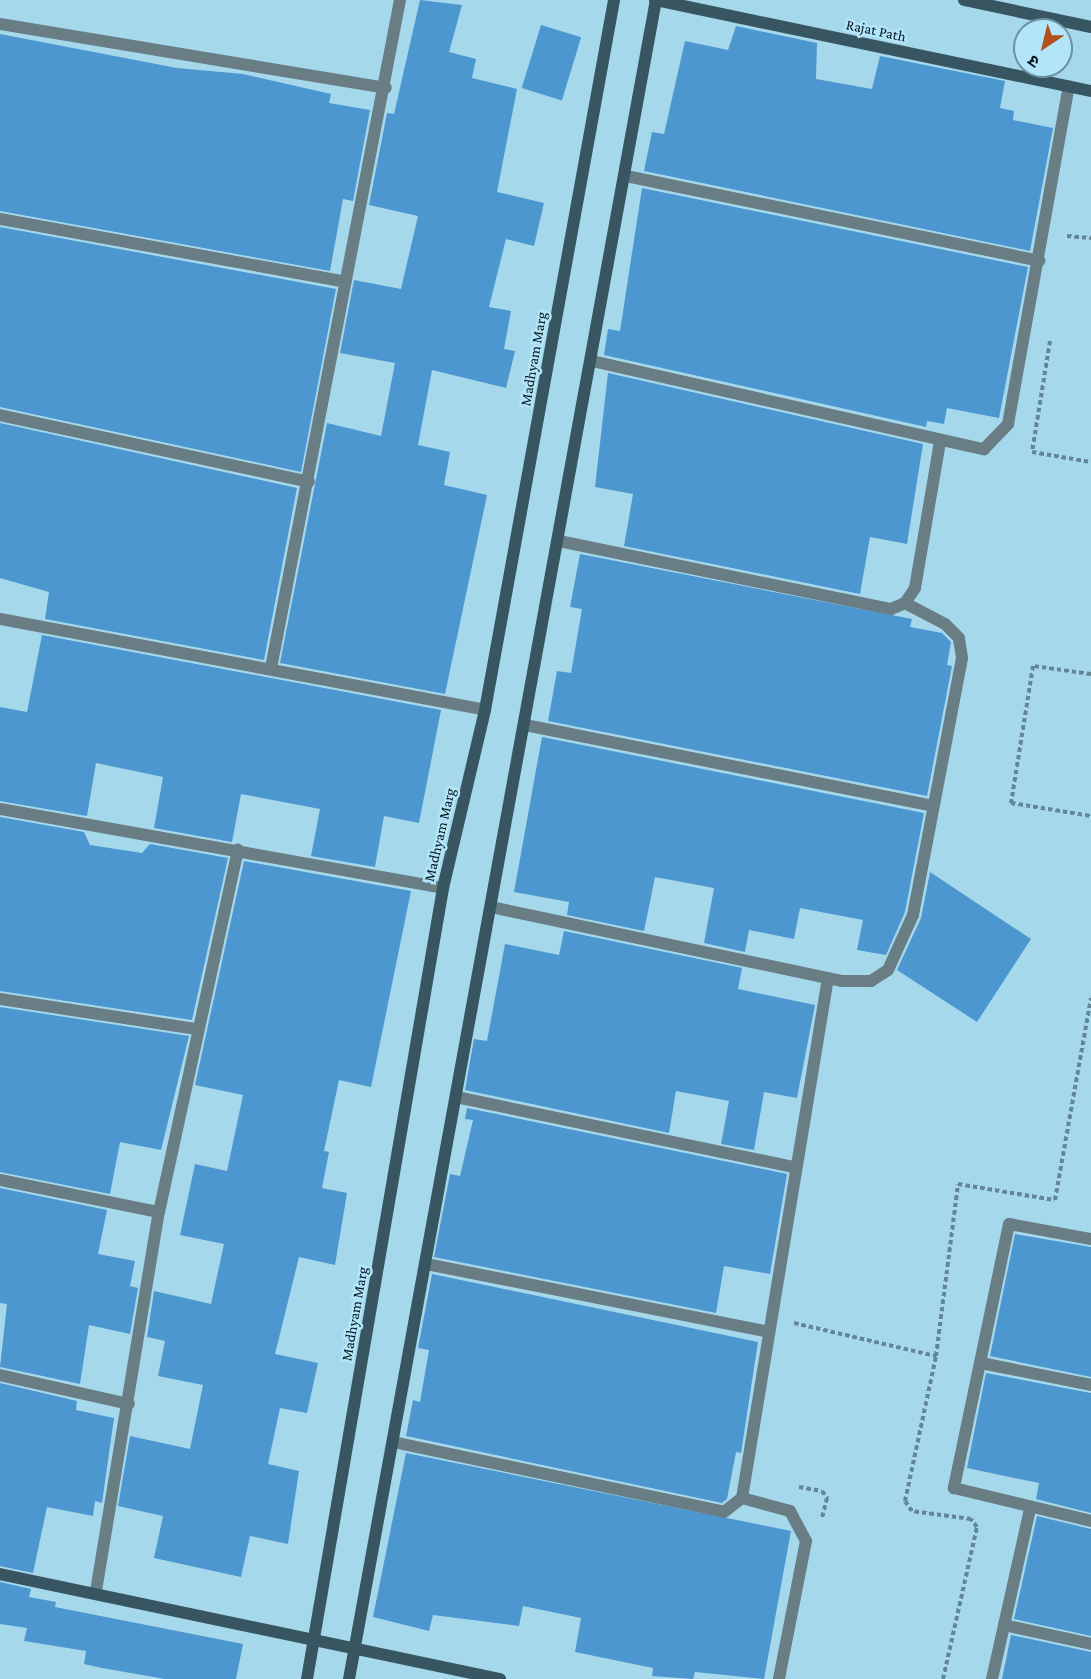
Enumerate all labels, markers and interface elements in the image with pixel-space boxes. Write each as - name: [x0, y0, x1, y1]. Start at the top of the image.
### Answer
- street label: Rajat Path: [844, 16, 908, 46]
- north arrow: [1013, 18, 1073, 78]
- text: उ: [1025, 52, 1042, 71]
- street label: Madhyam Marg: [517, 310, 551, 408]
- street label: Madhyam Marg: [420, 786, 460, 884]
- street label: Madhyam Marg: [338, 1265, 372, 1363]

